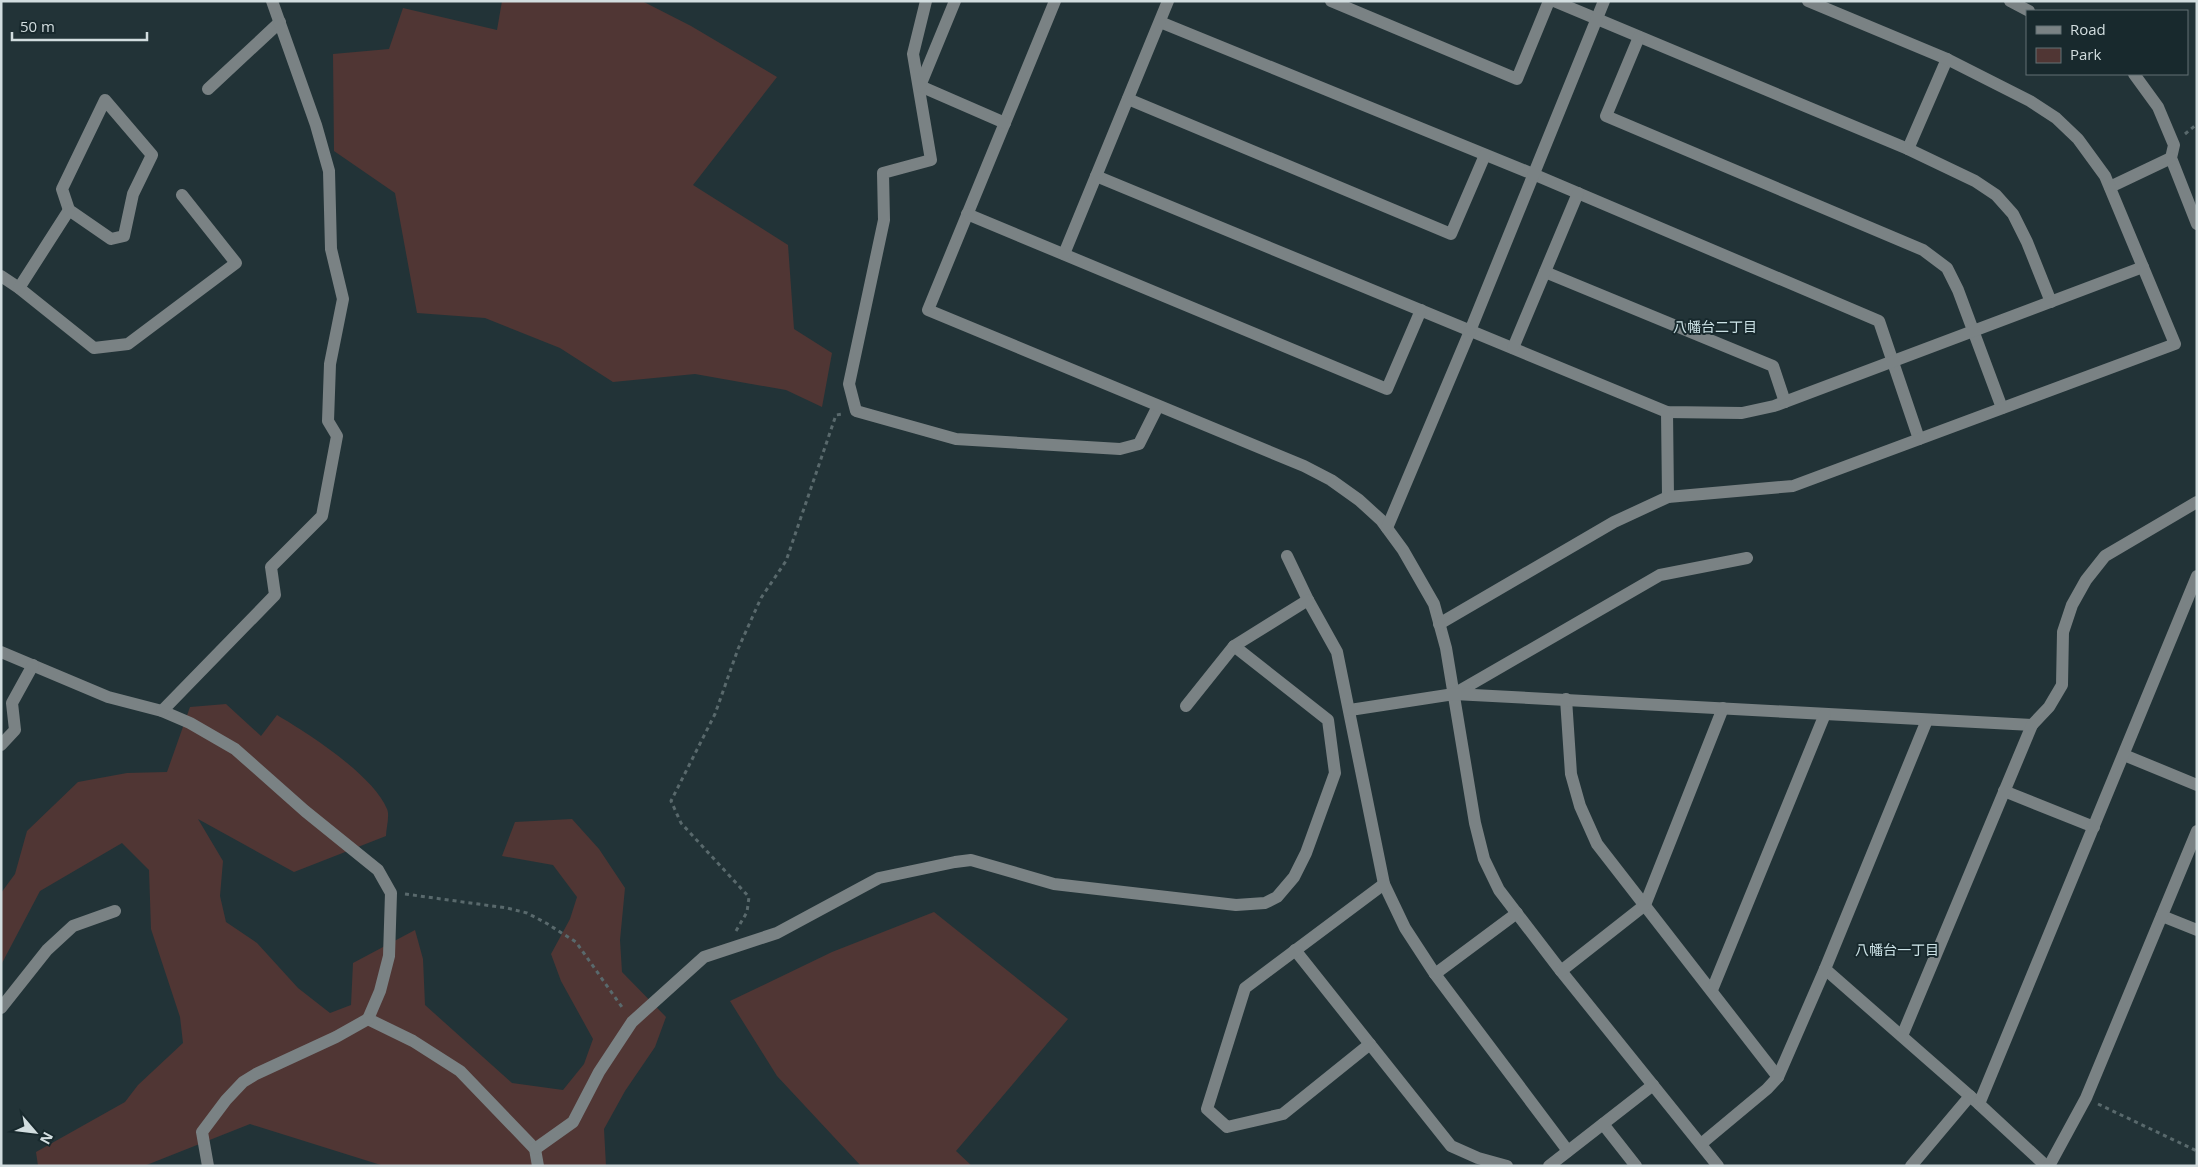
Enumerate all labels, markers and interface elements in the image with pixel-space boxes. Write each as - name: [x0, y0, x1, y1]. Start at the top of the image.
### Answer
- scale bar: [12, 10, 148, 42]
- legend: [2026, 10, 2188, 75]
- text: 50 m: [20, 16, 55, 36]
- text: Road: [2070, 19, 2106, 39]
- text: Park: [2070, 44, 2101, 64]
- district label: 八幡台二丁目: [1673, 317, 1757, 336]
- district label: 八幡台一丁目: [1855, 940, 1939, 959]
- north arrow: [10, 1107, 60, 1157]
- text: N: [36, 1129, 58, 1148]

